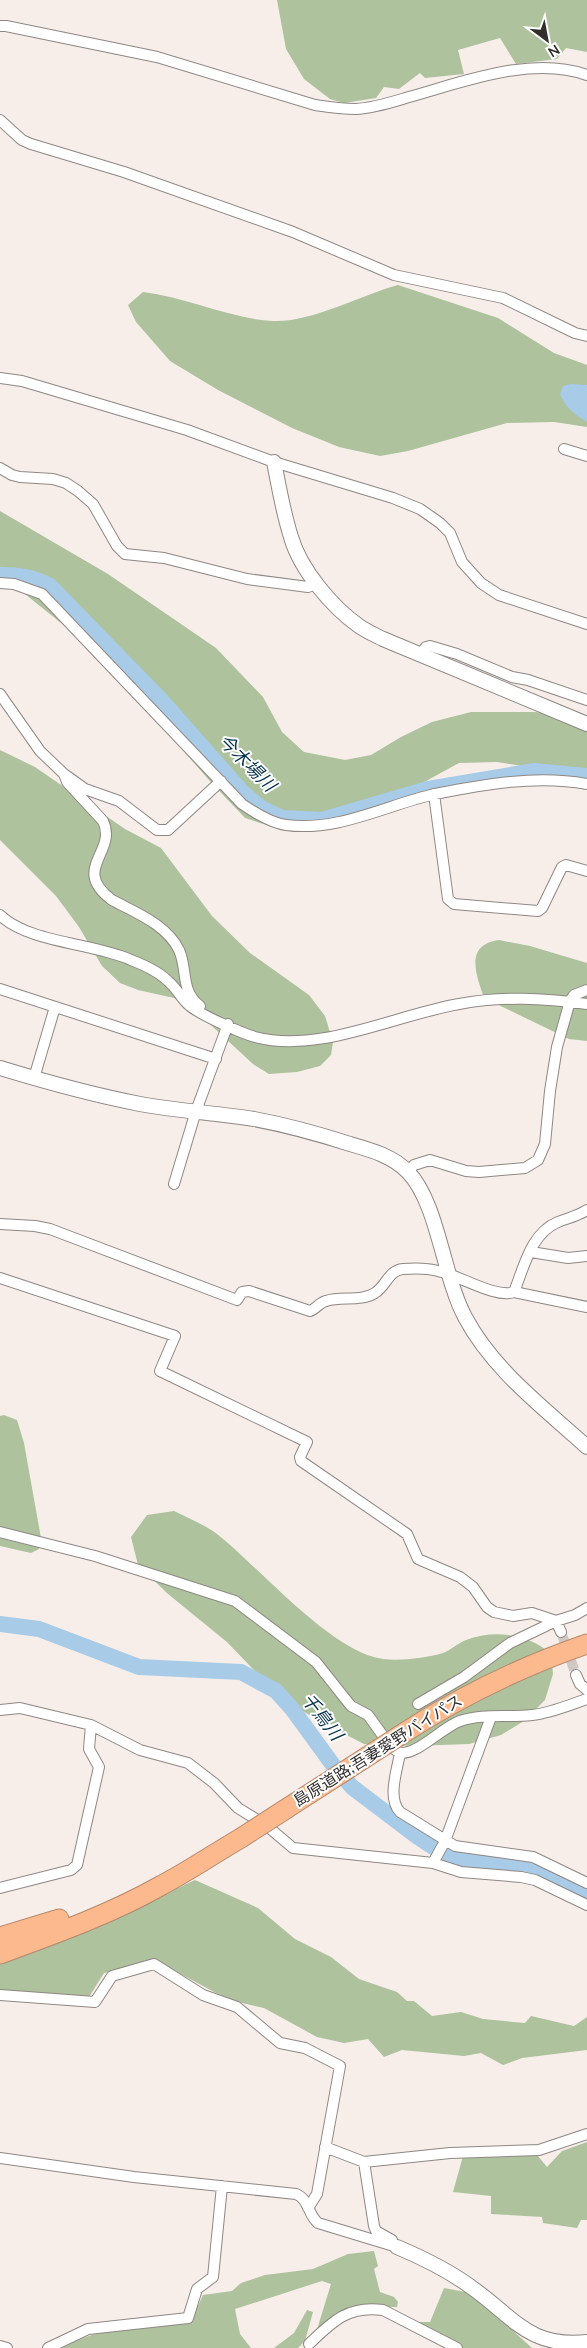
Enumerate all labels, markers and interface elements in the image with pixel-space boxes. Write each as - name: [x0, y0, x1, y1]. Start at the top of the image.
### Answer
- north arrow: [522, 15, 572, 65]
- text: N: [544, 40, 563, 61]
- water label: 今木場川: [213, 729, 282, 798]
- water label: 千鳥川: [296, 1688, 349, 1747]
- street label: 島原道路;吾妻愛野バイパス: [289, 1690, 467, 1812]

